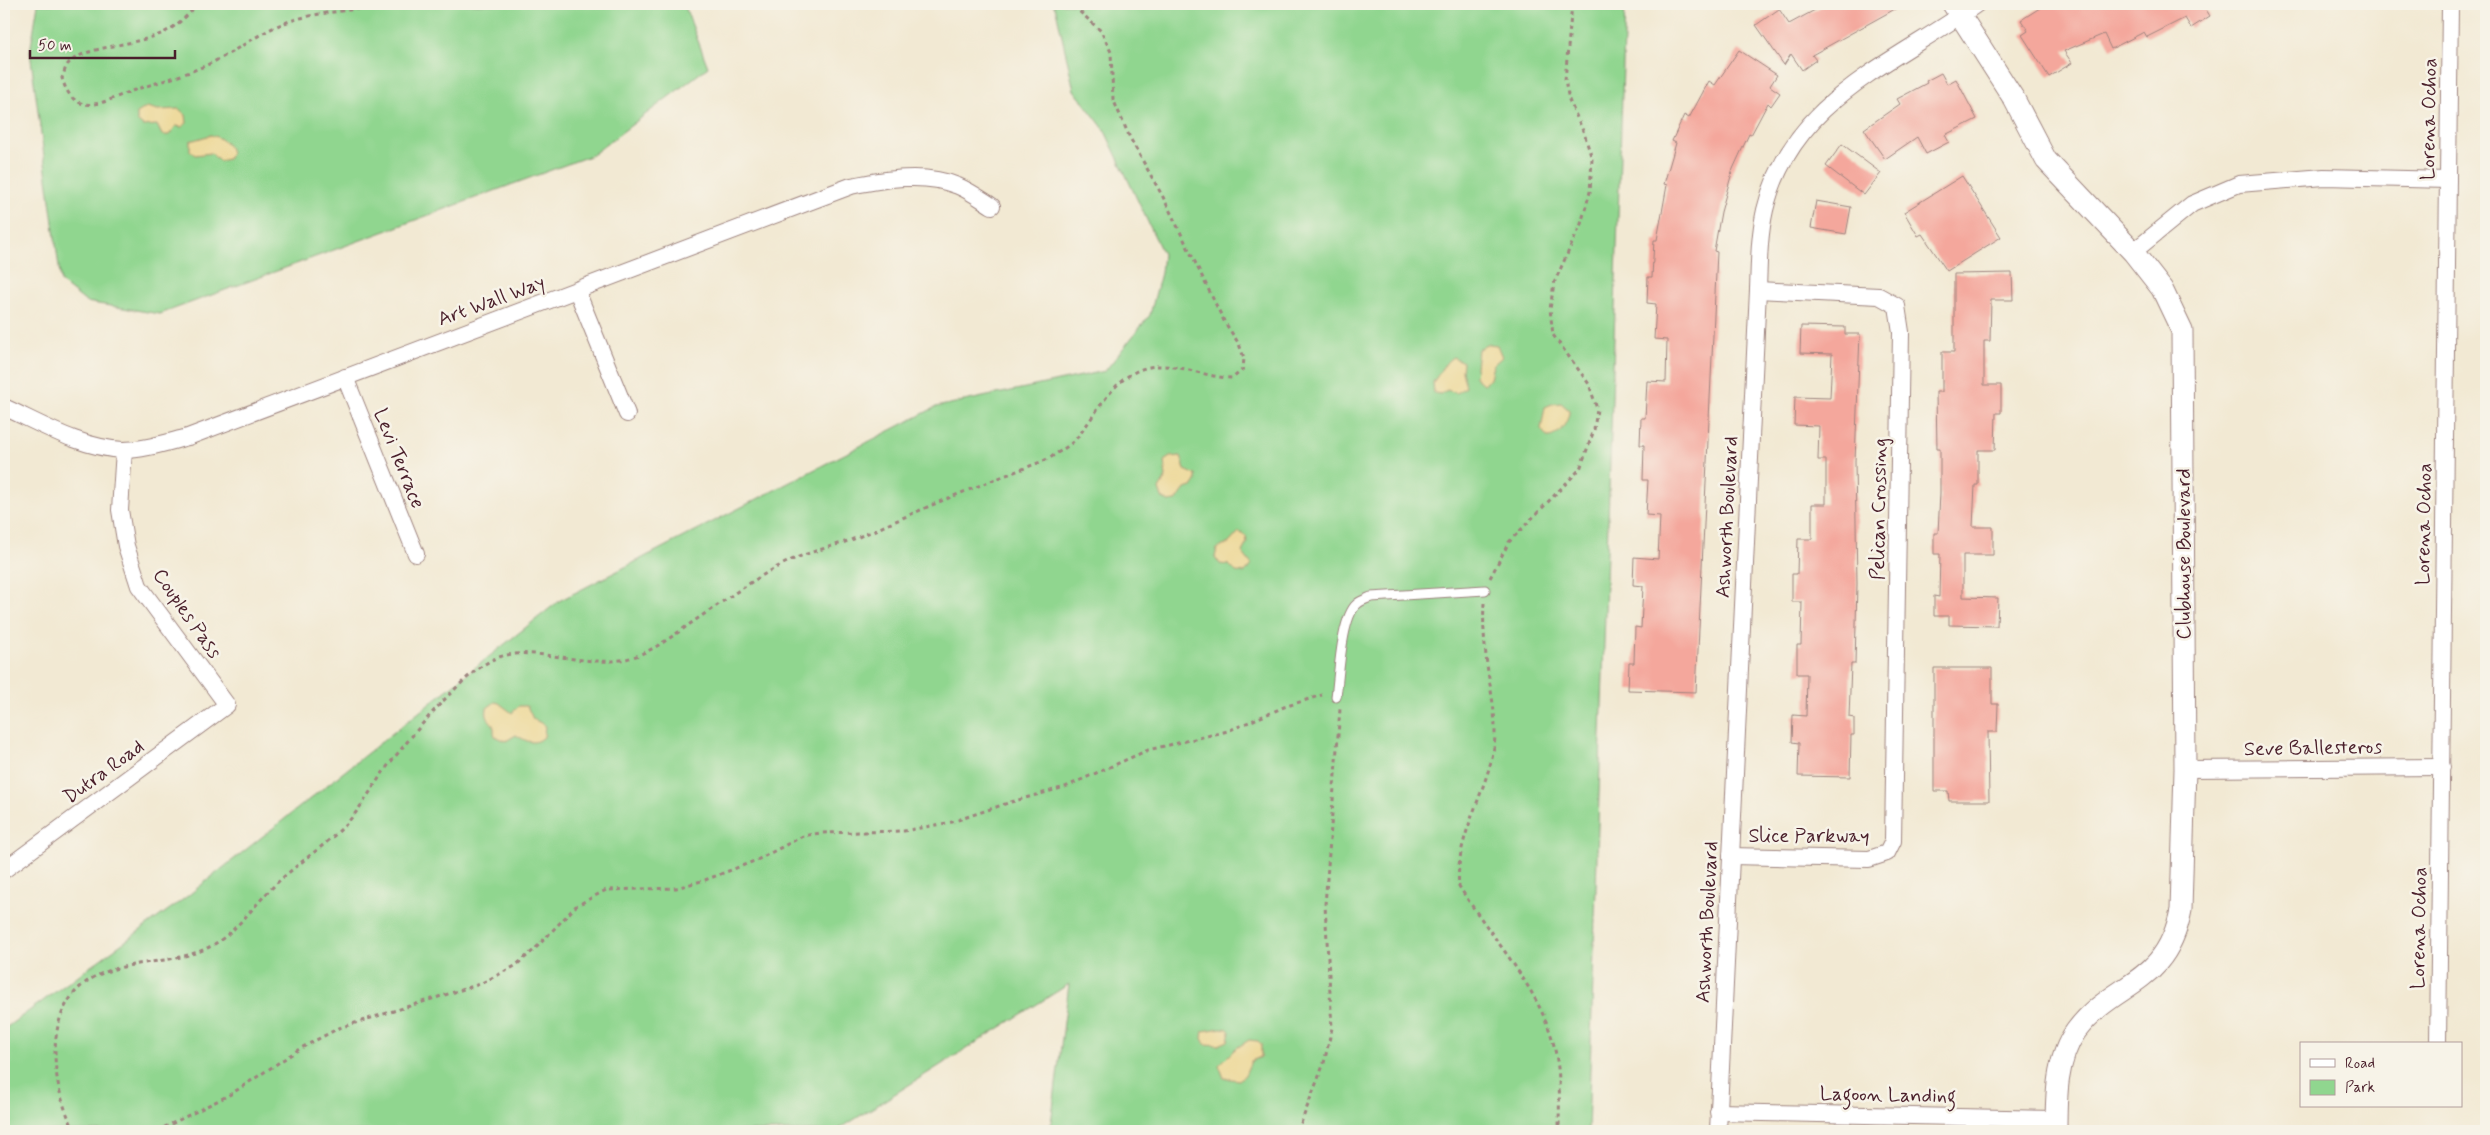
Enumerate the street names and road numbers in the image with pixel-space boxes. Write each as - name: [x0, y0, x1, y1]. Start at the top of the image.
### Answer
- street label: Lorena Ochoa: [2415, 58, 2444, 180]
- street label: Art Wall Way: [434, 270, 549, 333]
- street label: Levi Terrace: [366, 405, 431, 512]
- street label: Ashworth Boulevard: [1710, 435, 1745, 599]
- street label: Pelican Crossing: [1865, 438, 1894, 580]
- street label: Lorena Ochoa: [2410, 463, 2439, 585]
- street label: Clubhouse Boulevard: [2171, 468, 2198, 640]
- street label: Couples Pass: [146, 563, 228, 664]
- street label: Dutra Road: [58, 734, 150, 811]
- street label: Seve Ballesteros: [2244, 734, 2383, 763]
- street label: Slice Parkway: [1748, 823, 1870, 850]
- street label: Ashworth Boulevard: [1690, 840, 1725, 1004]
- street label: Lorena Ochoa: [2405, 867, 2434, 989]
- street label: Lagoon Landing: [1819, 1081, 1956, 1112]

